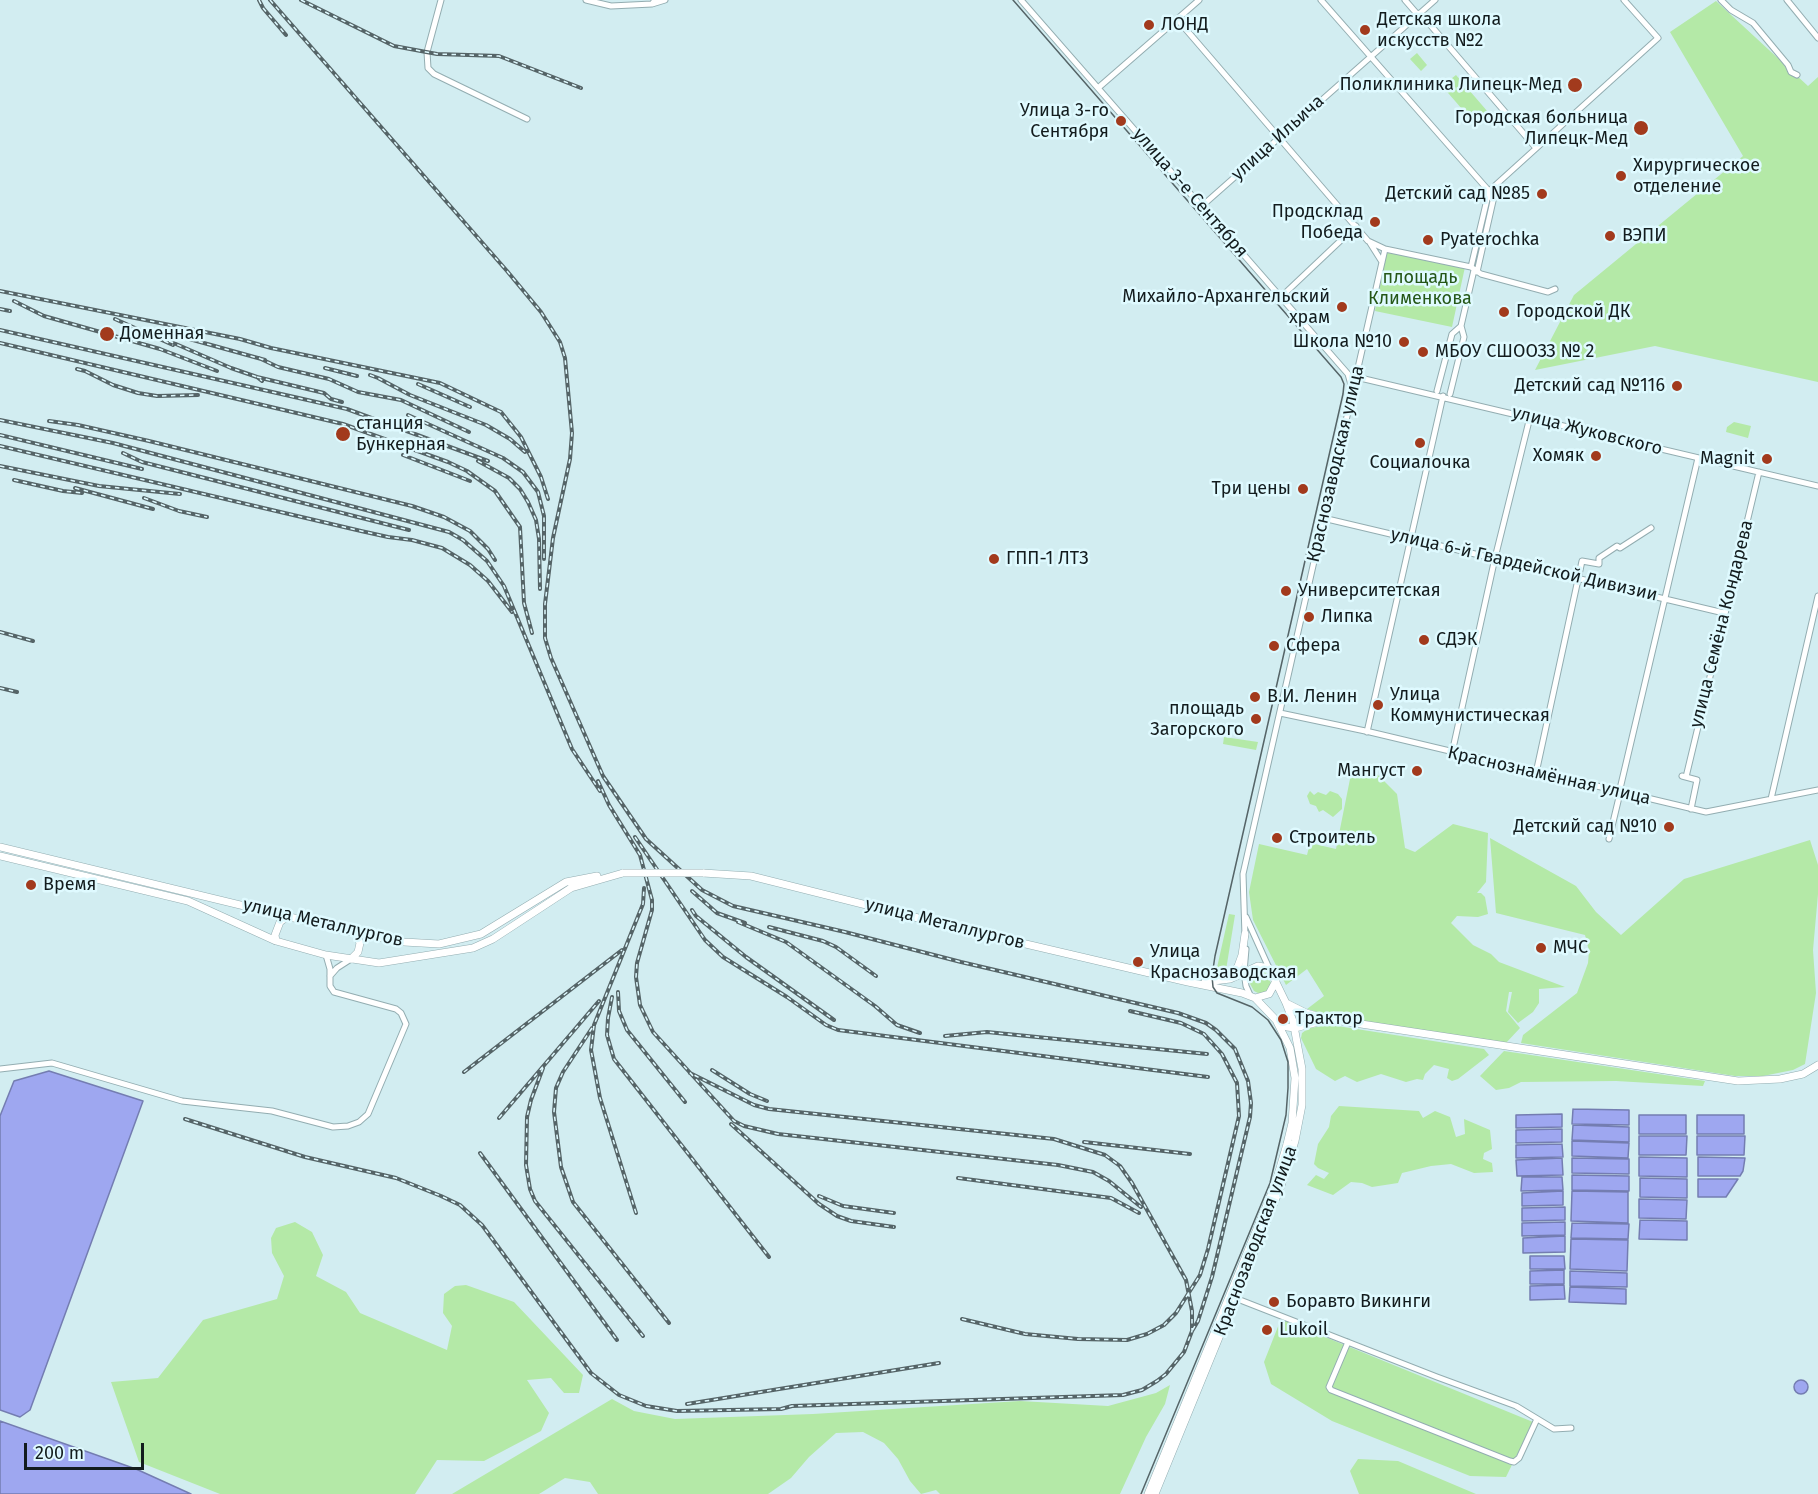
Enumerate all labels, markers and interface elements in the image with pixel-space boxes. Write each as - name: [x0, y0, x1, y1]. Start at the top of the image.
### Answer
- place label: Детская школа искусств №2: [1377, 9, 1501, 52]
- place label: ЛОНД: [1161, 14, 1209, 36]
- marker: ЛОНД: [1142, 18, 1156, 32]
- marker: Детская школа искусств №2: [1358, 23, 1372, 37]
- place label: Поликлиника Липецк-Мед: [1339, 74, 1562, 96]
- marker: Поликлиника Липецк-Мед: [1566, 76, 1584, 94]
- street label: улица Ильича: [1227, 91, 1329, 185]
- place label: Улица 3-го Сентября: [1020, 100, 1109, 142]
- place label: Городская больница Липецк-Мед: [1455, 107, 1628, 150]
- marker: Улица 3-го Сентября: [1114, 114, 1128, 128]
- marker: Городская больница Липецк-Мед: [1632, 119, 1650, 137]
- street label: улица 3-е Сентября: [1128, 124, 1252, 262]
- place label: Хирургическое отделение: [1633, 155, 1760, 198]
- marker: Хирургическое отделение: [1614, 169, 1628, 183]
- place label: Детский сад №85: [1385, 183, 1530, 205]
- marker: Детский сад №85: [1535, 187, 1549, 201]
- place label: Продсклад Победа: [1272, 201, 1363, 244]
- marker: Продсклад Победа: [1368, 215, 1382, 229]
- place label: ВЭПИ: [1622, 225, 1667, 247]
- place label: Pyaterochka: [1440, 229, 1540, 251]
- marker: ВЭПИ: [1603, 229, 1617, 243]
- marker: Pyaterochka: [1421, 233, 1435, 247]
- park label: площадь Клименкова: [1368, 267, 1472, 310]
- place label: Михайло-Архангельский храм: [1122, 286, 1330, 328]
- marker: Михайло-Архангельский храм: [1335, 300, 1349, 314]
- place label: Городской ДК: [1516, 301, 1630, 323]
- marker: Городской ДК: [1497, 305, 1511, 319]
- place label: Доменная: [120, 323, 204, 345]
- marker: Доменная: [98, 325, 116, 343]
- place label: Школа №10: [1293, 331, 1392, 353]
- marker: Школа №10: [1397, 335, 1411, 349]
- place label: МБОУ СШООЗЗ № 2: [1435, 341, 1594, 363]
- marker: МБОУ СШООЗЗ № 2: [1416, 345, 1430, 359]
- street label: Краснозаводская улица: [1303, 363, 1369, 565]
- place label: Детский сад №116: [1515, 375, 1665, 397]
- marker: Детский сад №116: [1670, 379, 1684, 393]
- street label: улица Жуковского: [1510, 402, 1664, 460]
- place label: станция Бункерная: [356, 413, 446, 456]
- marker: станция Бункерная: [334, 425, 352, 443]
- marker: Социалочка: [1413, 436, 1427, 450]
- place label: Хомяк: [1533, 445, 1584, 467]
- place label: Magnit: [1700, 448, 1755, 470]
- marker: Хомяк: [1589, 449, 1603, 463]
- place label: Социалочка: [1369, 452, 1471, 474]
- marker: Magnit: [1760, 452, 1774, 466]
- place label: Три цены: [1211, 478, 1291, 500]
- marker: Три цены: [1296, 482, 1310, 496]
- street label: улица Семёна Кондарева: [1686, 518, 1758, 730]
- street label: улица 6-й Гвардейской Дивизии: [1388, 524, 1660, 606]
- place label: ГПП-1 ЛТЗ: [1006, 548, 1089, 570]
- marker: ГПП-1 ЛТЗ: [987, 552, 1001, 566]
- place label: Университетская: [1298, 580, 1441, 602]
- marker: Университетская: [1279, 584, 1293, 598]
- place label: Липка: [1321, 606, 1373, 628]
- marker: Липка: [1302, 610, 1316, 624]
- place label: СДЭК: [1436, 629, 1477, 651]
- marker: СДЭК: [1417, 633, 1431, 647]
- place label: Сфера: [1286, 635, 1341, 657]
- marker: Сфера: [1267, 639, 1281, 653]
- place label: Улица Коммунистическая: [1390, 684, 1550, 726]
- place label: В.И. Ленин: [1267, 686, 1357, 708]
- marker: В.И. Ленин: [1248, 690, 1262, 704]
- place label: площадь Загорского: [1150, 698, 1244, 740]
- marker: Улица Коммунистическая: [1371, 698, 1385, 712]
- marker: площадь Загорского: [1249, 712, 1263, 726]
- street label: Краснознамённая улица: [1445, 742, 1653, 810]
- place label: Мангуст: [1337, 760, 1405, 782]
- marker: Мангуст: [1410, 764, 1424, 778]
- place label: Детский сад №10: [1514, 816, 1657, 838]
- marker: Детский сад №10: [1662, 820, 1676, 834]
- place label: Строитель: [1289, 827, 1375, 849]
- marker: Строитель: [1270, 831, 1284, 845]
- place label: Время: [43, 874, 96, 896]
- marker: Время: [24, 878, 38, 892]
- street label: улица Металлургов: [241, 894, 405, 952]
- street label: улица Металлургов: [863, 894, 1027, 954]
- place label: МЧС: [1553, 937, 1588, 959]
- place label: Улица Краснозаводская: [1150, 941, 1297, 984]
- marker: МЧС: [1534, 941, 1548, 955]
- marker: Улица Краснозаводская: [1131, 955, 1145, 969]
- place label: Трактор: [1295, 1008, 1363, 1030]
- marker: Трактор: [1276, 1012, 1290, 1026]
- street label: Краснозаводская улица: [1210, 1143, 1302, 1339]
- place label: Боравто Викинги: [1286, 1291, 1431, 1313]
- marker: Боравто Викинги: [1267, 1295, 1281, 1309]
- place label: Lukoil: [1279, 1319, 1328, 1341]
- marker: Lukoil: [1260, 1323, 1274, 1337]
- scale bar: [27, 1431, 147, 1469]
- text: 200 m: [35, 1442, 84, 1464]

